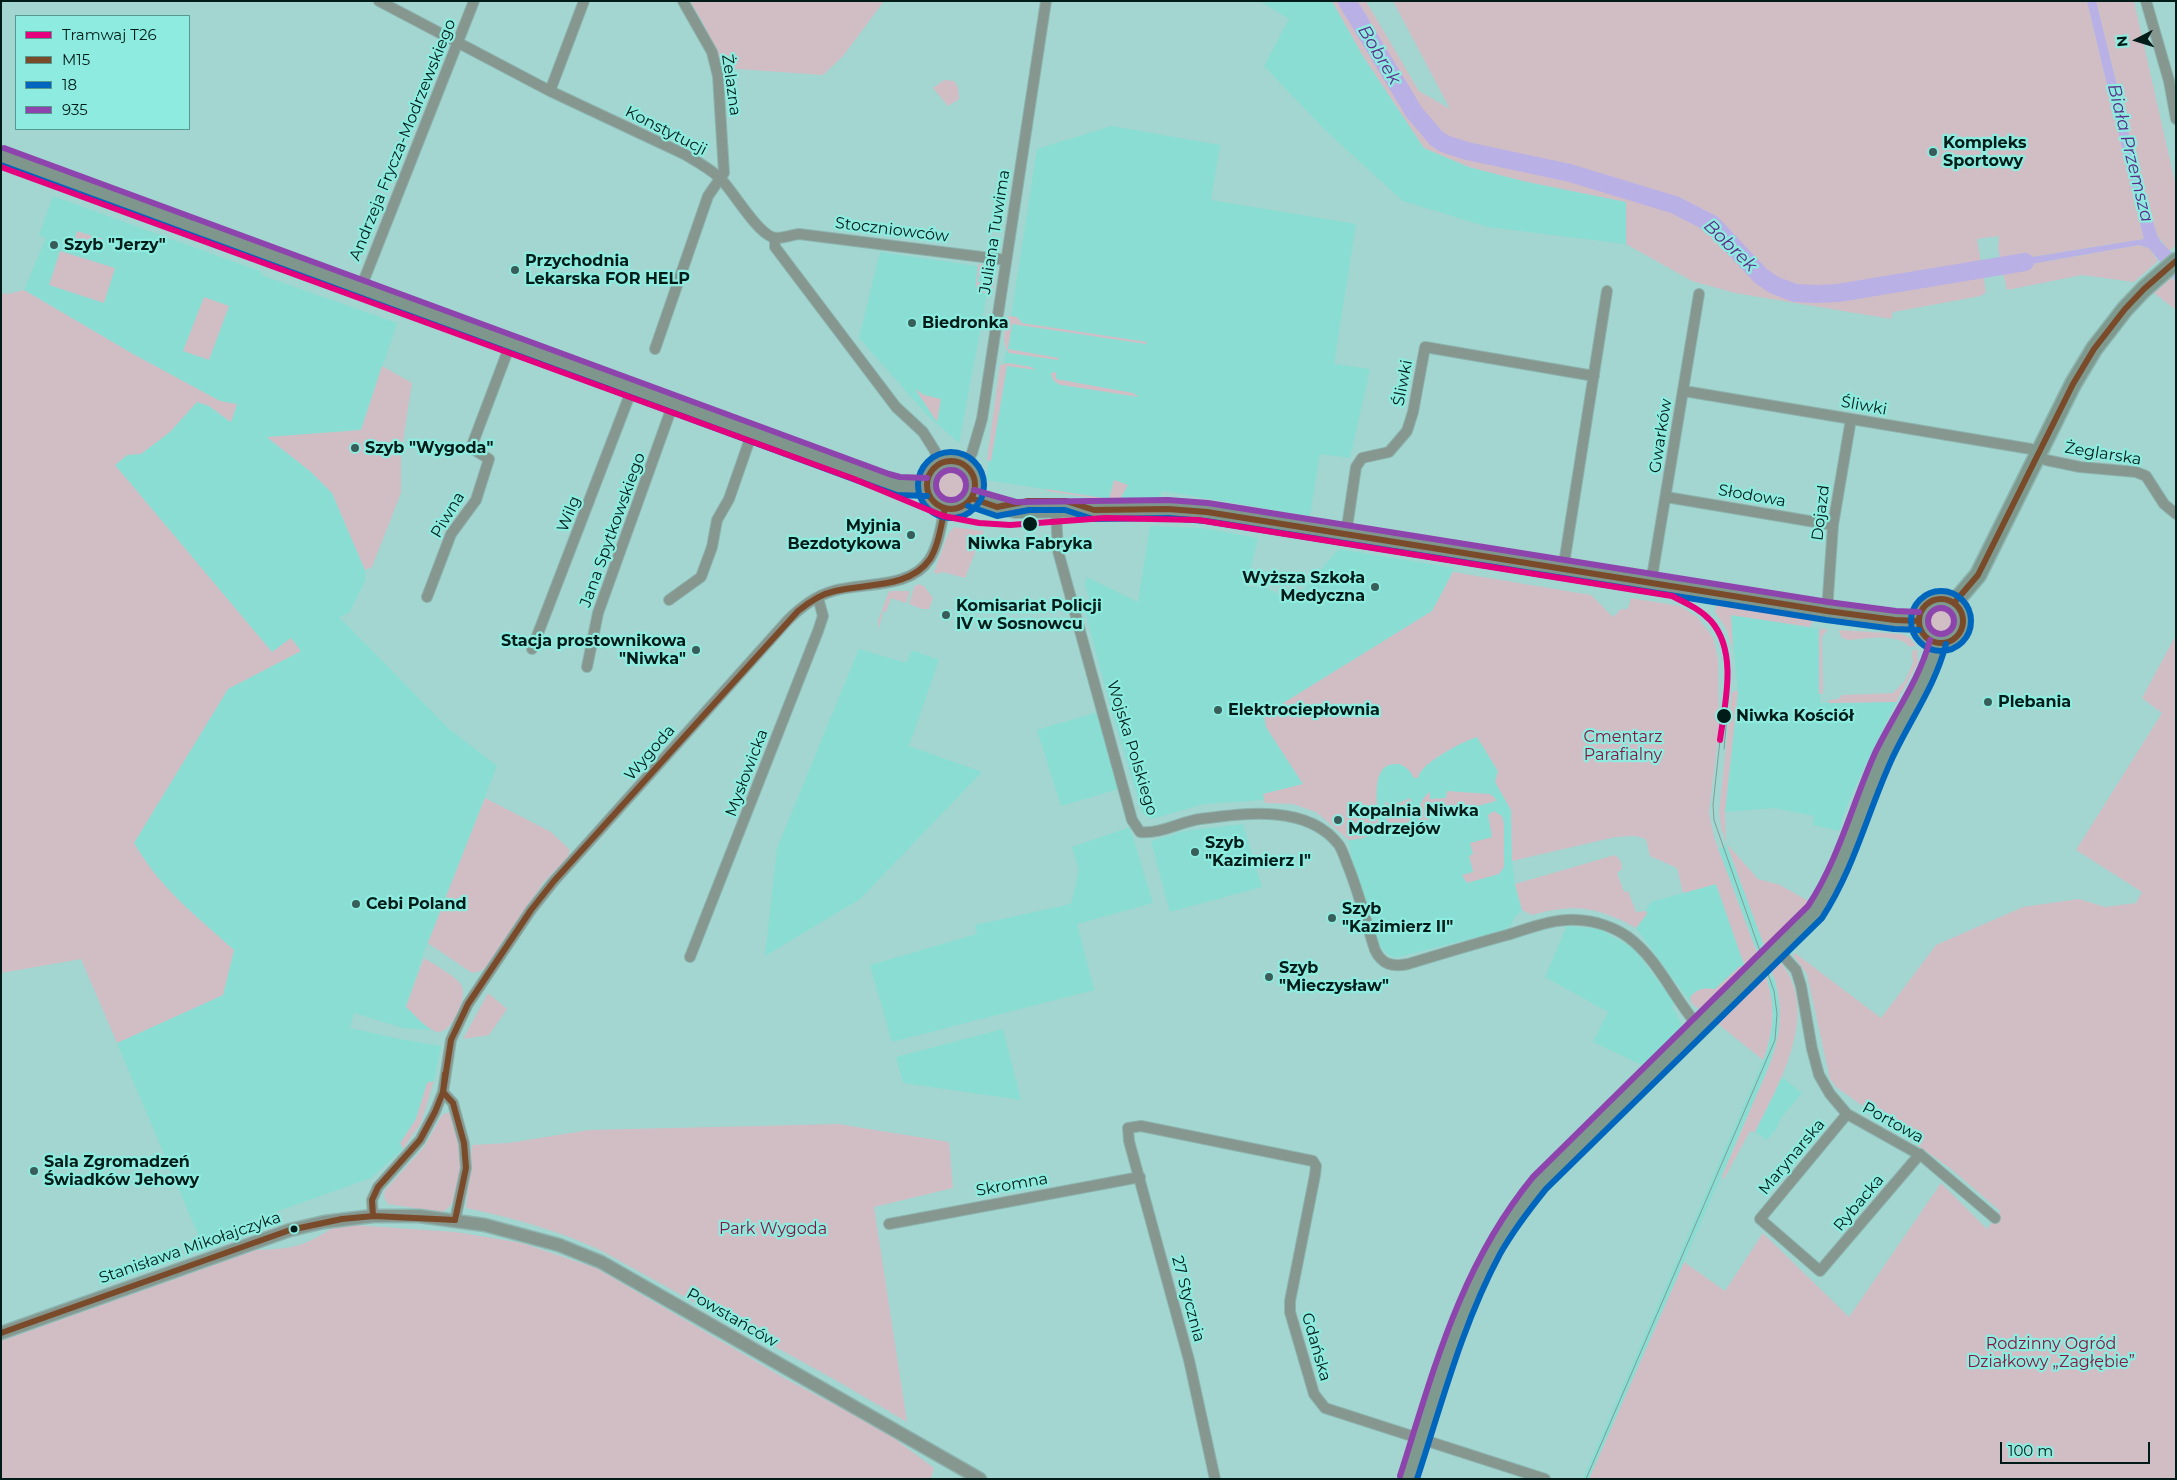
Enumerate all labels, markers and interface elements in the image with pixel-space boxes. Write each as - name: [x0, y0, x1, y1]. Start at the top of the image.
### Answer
- legend: [15, 15, 190, 130]
- north arrow: [2112, 15, 2162, 65]
- street label: Andrzeja Frycza-Modrzewskiego: [346, 16, 460, 264]
- water label: Bobrek: [1353, 21, 1405, 89]
- text: Tramwaj T26: [62, 25, 157, 44]
- text: N: [2113, 35, 2132, 48]
- text: M15: [62, 50, 90, 69]
- street label: Żelazna: [717, 53, 745, 117]
- text: 18: [62, 75, 77, 94]
- water label: Biała Przemsza: [2102, 82, 2158, 224]
- text: 935: [62, 100, 88, 119]
- street label: Konstytucji: [622, 102, 710, 160]
- place label: Kompleks Sportowy: [1943, 133, 2026, 171]
- marker: Kompleks Sportowy: [1927, 146, 1939, 158]
- street label: Juliana Tuwima: [976, 168, 1014, 296]
- street label: Stoczniowców: [834, 213, 950, 247]
- water label: Bobrek: [1699, 215, 1761, 277]
- place label: Szyb "Jerzy": [64, 235, 166, 255]
- marker: Szyb "Jerzy": [48, 239, 60, 251]
- place label: Przychodnia Lekarska FOR HELP: [525, 251, 690, 289]
- marker: Przychodnia Lekarska FOR HELP: [509, 264, 521, 276]
- place label: Biedronka: [922, 313, 1009, 333]
- marker: Biedronka: [906, 317, 918, 329]
- street label: Śliwki: [1389, 358, 1417, 408]
- street label: Śliwki: [1839, 393, 1889, 419]
- street label: Gwarków: [1646, 397, 1676, 475]
- place label: Szyb "Wygoda": [365, 438, 493, 458]
- street label: Żeglarska: [2063, 438, 2143, 470]
- marker: Szyb "Wygoda": [349, 442, 361, 454]
- street label: Jana Spytkowskiego: [576, 450, 650, 610]
- street label: Słodowa: [1717, 481, 1787, 511]
- street label: Dojazd: [1808, 484, 1834, 542]
- street label: Piwna: [427, 489, 469, 541]
- street label: Wilg: [553, 493, 585, 535]
- marker: Niwka Fabryka: [1021, 515, 1039, 533]
- place label: Myjnia Bezdotykowa: [788, 516, 901, 554]
- marker: Myjnia Bezdotykowa: [905, 529, 917, 541]
- place label: Niwka Fabryka: [967, 534, 1093, 554]
- place label: Wyższa Szkoła Medyczna: [1242, 568, 1365, 606]
- marker: Wyższa Szkoła Medyczna: [1369, 581, 1381, 593]
- place label: Komisariat Policji IV w Sosnowcu: [956, 596, 1102, 634]
- marker: Komisariat Policji IV w Sosnowcu: [940, 609, 952, 621]
- place label: Stacja prostownikowa "Niwka": [501, 631, 686, 669]
- marker: Stacja prostownikowa "Niwka": [690, 644, 702, 656]
- street label: Wojska Polskiego: [1102, 678, 1162, 818]
- place label: Plebania: [1998, 692, 2071, 712]
- marker: Plebania: [1982, 696, 1994, 708]
- place label: Elektrociepłownia: [1228, 700, 1380, 720]
- marker: Elektrociepłownia: [1212, 704, 1224, 716]
- place label: Niwka Kościół: [1736, 706, 1854, 726]
- marker: Niwka Kościół: [1715, 707, 1733, 725]
- street label: Wygoda: [621, 721, 679, 785]
- street label: Mysłowicka: [722, 727, 772, 819]
- park label: Cmentarz Parafialny: [1583, 727, 1663, 765]
- place label: Kopalnia Niwka Modrzejów: [1348, 801, 1479, 839]
- marker: Kopalnia Niwka Modrzejów: [1332, 814, 1344, 826]
- place label: Szyb "Kazimierz I": [1205, 833, 1311, 871]
- marker: Szyb "Kazimierz I": [1189, 846, 1201, 858]
- place label: Cebi Poland: [366, 894, 467, 914]
- marker: Cebi Poland: [350, 898, 362, 910]
- place label: Szyb "Kazimierz II": [1342, 899, 1453, 937]
- marker: Szyb "Kazimierz II": [1326, 912, 1338, 924]
- place label: Szyb "Mieczysław": [1279, 958, 1389, 996]
- marker: Szyb "Mieczysław": [1263, 971, 1275, 983]
- street label: Portowa: [1859, 1098, 1927, 1148]
- street label: Marynarska: [1755, 1115, 1829, 1199]
- place label: Sala Zgromadzeń Świadków Jehowy: [44, 1152, 199, 1190]
- marker: Sala Zgromadzeń Świadków Jehowy: [28, 1165, 40, 1177]
- street label: Skromna: [975, 1169, 1049, 1201]
- street label: Rybacka: [1830, 1171, 1888, 1235]
- street label: Stanisława Mikołajczyka: [97, 1208, 283, 1288]
- park label: Park Wygoda: [719, 1219, 827, 1239]
- unlabelled marker: [289, 1224, 299, 1234]
- street label: 27 Stycznia: [1167, 1254, 1209, 1344]
- street label: Powstańców: [683, 1284, 781, 1352]
- street label: Gdańska: [1297, 1311, 1335, 1383]
- park label: Rodzinny Ogród Działkowy „Zagłębie”: [1967, 1334, 2135, 1372]
- scale bar: [2002, 1432, 2152, 1464]
- text: 100 m: [2008, 1441, 2053, 1460]

